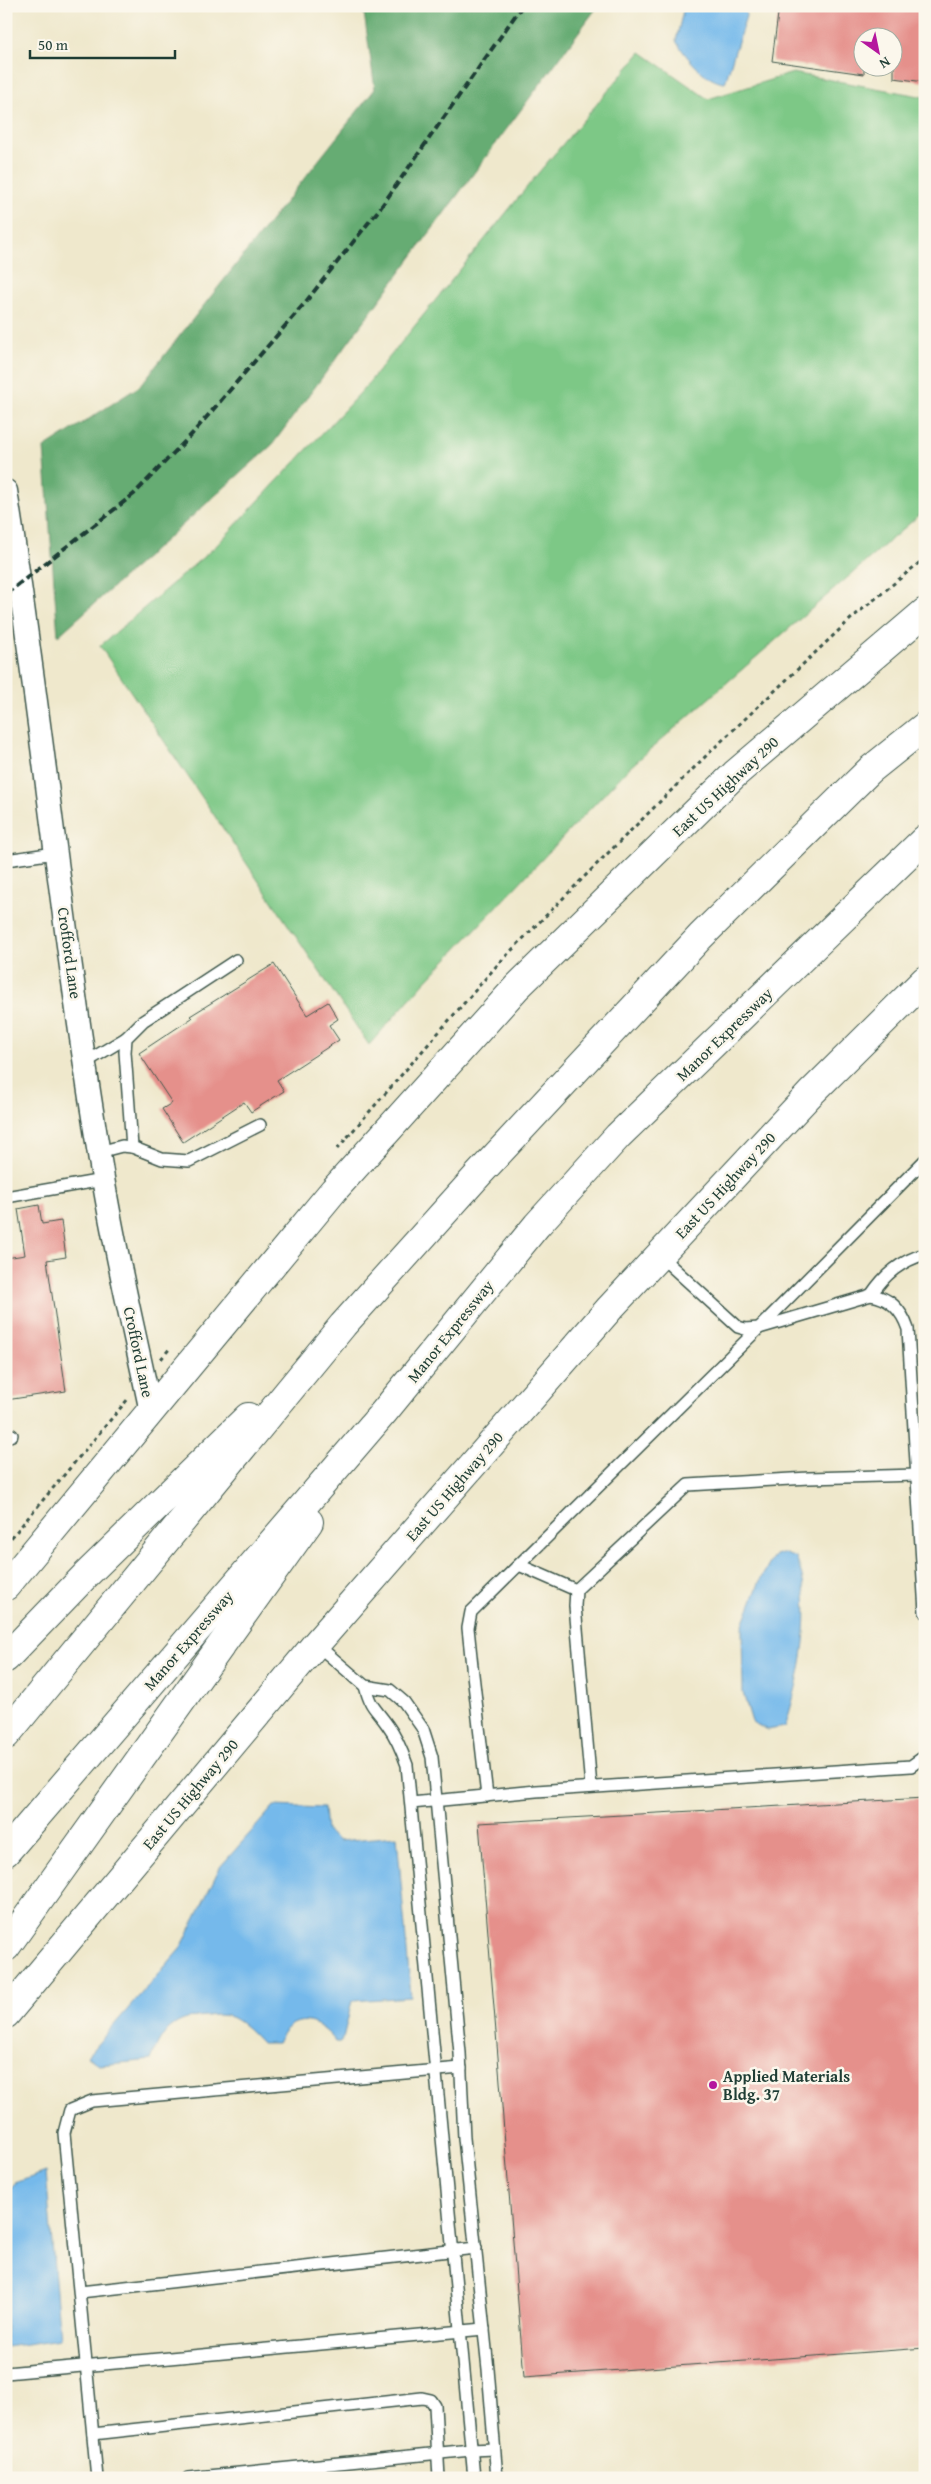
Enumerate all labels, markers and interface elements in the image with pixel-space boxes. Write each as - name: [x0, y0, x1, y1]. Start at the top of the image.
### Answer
- scale bar: [30, 28, 175, 60]
- north arrow: [854, 28, 904, 78]
- text: 50 m: [38, 34, 69, 55]
- text: N: [875, 52, 894, 74]
- street label: East US Highway 290: [666, 730, 784, 842]
- street label: Crofford Lane: [52, 906, 88, 1000]
- street label: Manor Expressway: [670, 982, 778, 1086]
- street label: East US Highway 290: [669, 1126, 781, 1244]
- street label: Manor Expressway: [401, 1274, 499, 1388]
- street label: Crofford Lane: [118, 1305, 160, 1399]
- street label: East US Highway 290: [400, 1426, 509, 1546]
- street label: Manor Expressway: [138, 1585, 238, 1695]
- street label: East US Highway 290: [136, 1733, 244, 1855]
- place label: Applied Materials Bldg. 37: [723, 2064, 850, 2106]
- marker: Applied Materials Bldg. 37: [707, 2079, 719, 2091]

